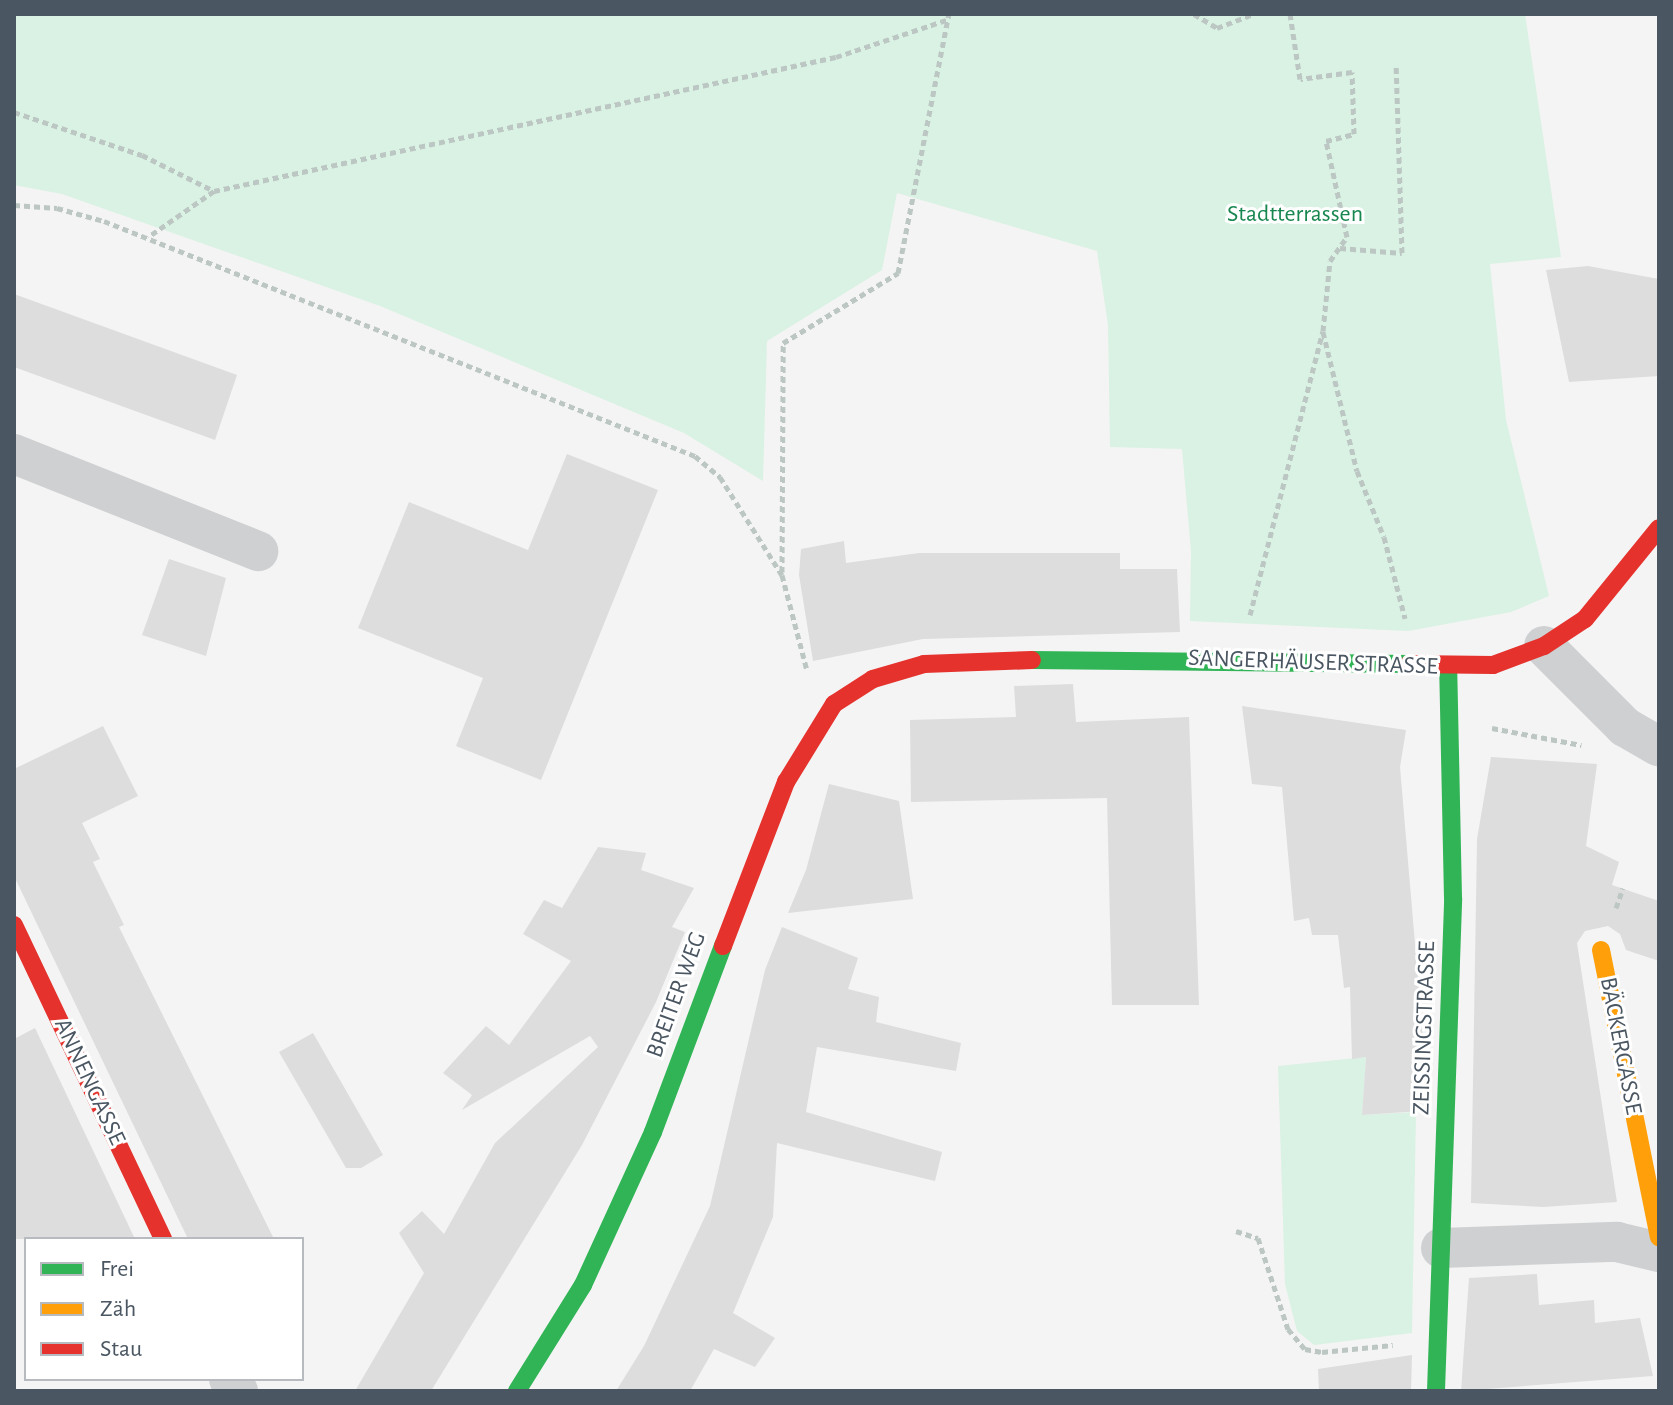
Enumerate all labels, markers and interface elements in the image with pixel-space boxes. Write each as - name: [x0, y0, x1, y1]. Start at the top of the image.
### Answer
- park label: Stadtterrassen: [1227, 201, 1363, 229]
- street label: SANGERHÄUSER STRASSE: [1188, 644, 1438, 682]
- street label: BREITER WEG: [641, 928, 713, 1062]
- street label: ZEISSINGSTRASSE: [1408, 940, 1442, 1116]
- street label: BÄCKERGASSE: [1593, 975, 1647, 1117]
- street label: ANNENGASSE: [47, 1014, 131, 1150]
- legend: [24, 1237, 304, 1381]
- text: Frei: [100, 1257, 134, 1281]
- text: Zäh: [100, 1297, 136, 1321]
- text: Stau: [100, 1337, 142, 1361]

